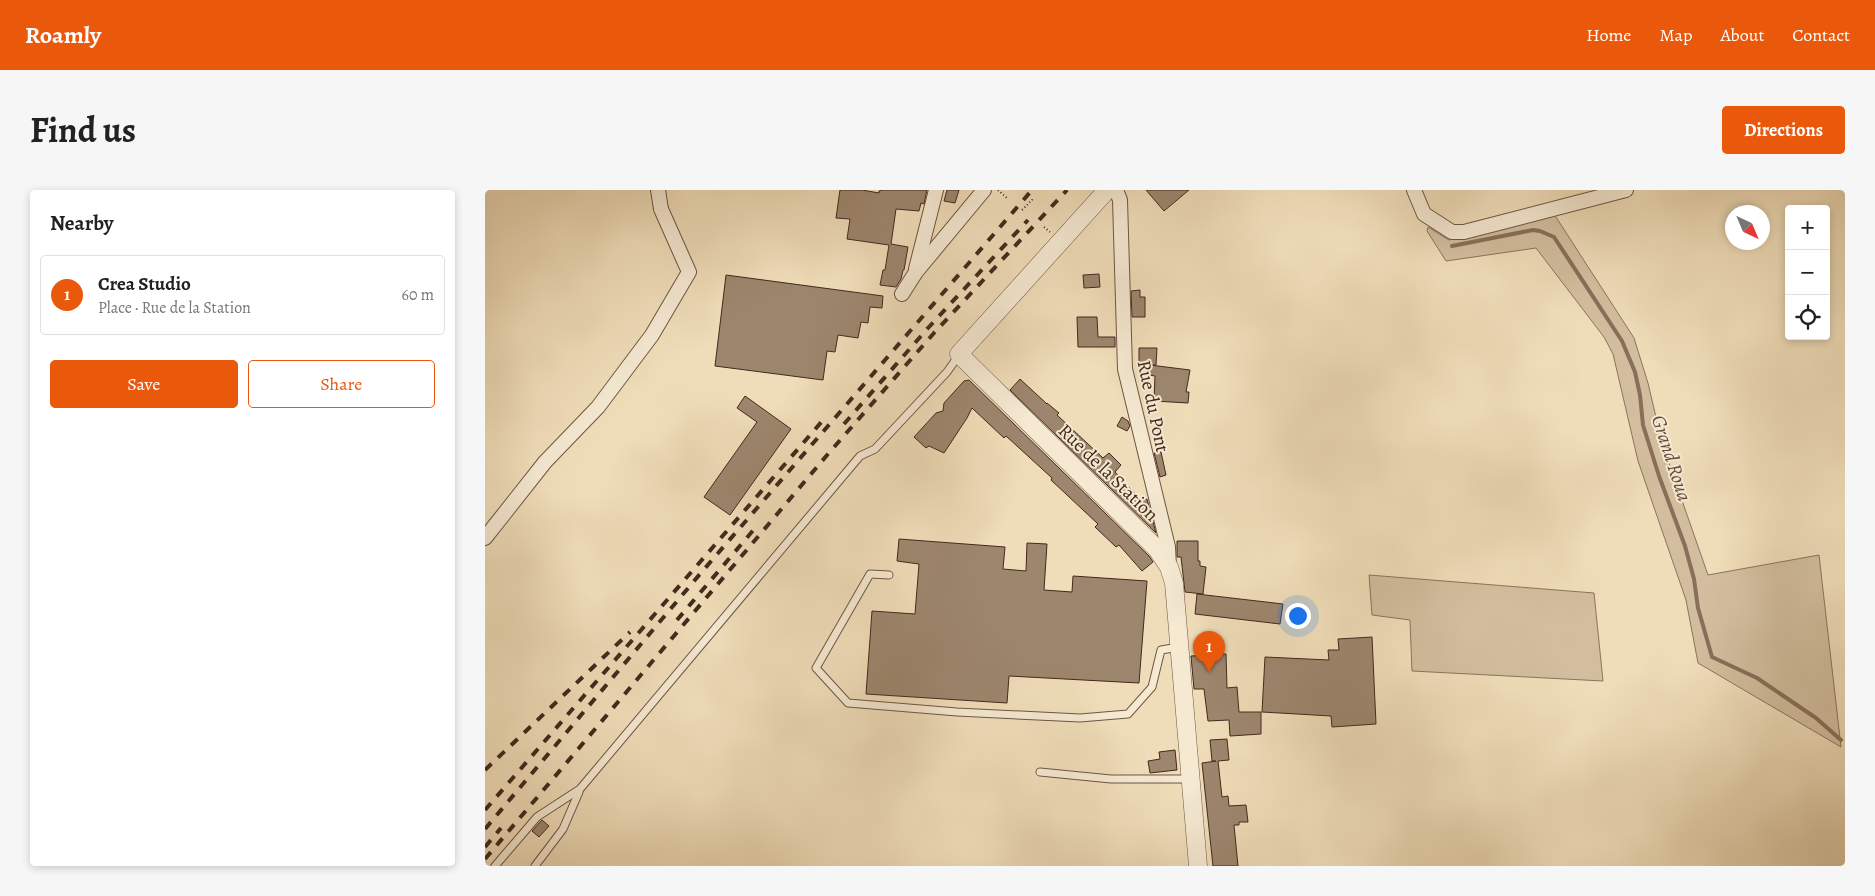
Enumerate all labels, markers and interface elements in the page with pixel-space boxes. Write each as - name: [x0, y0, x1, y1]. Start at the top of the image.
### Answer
- text: Roamly: [25, 19, 101, 51]
- text: Home: [1586, 23, 1631, 47]
- text: Map: [1659, 23, 1692, 47]
- text: About: [1720, 23, 1764, 47]
- text: Contact: [1792, 23, 1850, 47]
- text: Find us: [30, 106, 136, 154]
- button: Directions: [1722, 106, 1845, 154]
- north arrow: [1725, 205, 1770, 250]
- map controls: [1785, 205, 1830, 340]
- button: +: [1785, 205, 1830, 250]
- text: Nearby: [50, 209, 113, 237]
- button: −: [1785, 250, 1830, 295]
- text: Crea Studio: [98, 271, 191, 297]
- text: 1: [64, 284, 70, 306]
- text: 60 m: [402, 284, 434, 306]
- button: locate: [1785, 295, 1830, 340]
- text: Place · Rue de la Station: [98, 297, 251, 319]
- street label: Rue du Pont: [1131, 358, 1175, 455]
- button: Save: [50, 360, 238, 408]
- button: Share: [248, 360, 435, 408]
- water label: Grand Roua: [1645, 412, 1698, 505]
- street label: Rue de la Station: [1053, 418, 1164, 527]
- your location: [1285, 603, 1311, 629]
- pin: 1: [1193, 631, 1225, 672]

